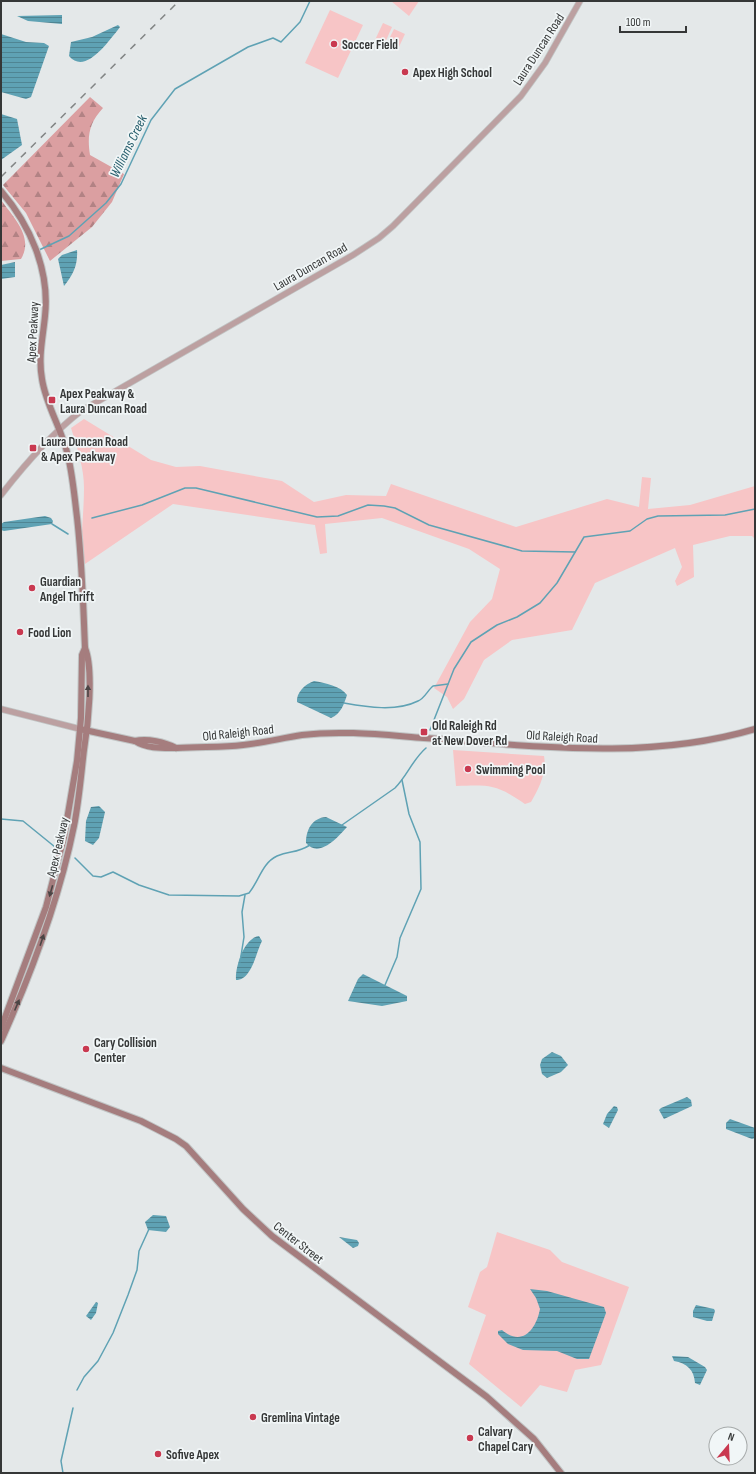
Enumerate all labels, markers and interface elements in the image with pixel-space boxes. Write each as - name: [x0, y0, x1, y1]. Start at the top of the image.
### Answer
- scale bar: [620, 8, 686, 34]
- street label: Laura Duncan Road: [510, 11, 568, 89]
- text: 100 m: [626, 15, 651, 30]
- place label: Soccer Field: [342, 37, 398, 53]
- marker: Soccer Field: [329, 39, 339, 49]
- place label: Apex High School: [412, 65, 492, 81]
- marker: Apex High School: [400, 67, 410, 77]
- water label: Williams Creek: [106, 111, 151, 180]
- street label: Laura Duncan Road: [271, 239, 350, 294]
- street label: Apex Peakway: [23, 301, 43, 364]
- place label: Apex Peakway & Laura Duncan Road: [59, 386, 147, 417]
- marker: Apex Peakway & Laura Duncan Road: [47, 395, 57, 405]
- place label: Laura Duncan Road & Apex Peakway: [41, 434, 128, 465]
- marker: Laura Duncan Road & Apex Peakway: [28, 443, 38, 453]
- place label: Guardian Angel Thrift: [39, 574, 95, 605]
- marker: Guardian Angel Thrift: [27, 583, 37, 593]
- place label: Food Lion: [28, 625, 72, 641]
- marker: Food Lion: [15, 627, 25, 637]
- one-way arrow: [85, 684, 91, 697]
- place label: Old Raleigh Rd at New Dover Rd: [432, 718, 507, 749]
- street label: Old Raleigh Road: [202, 721, 275, 745]
- marker: Old Raleigh Rd at New Dover Rd: [419, 727, 429, 737]
- street label: Old Raleigh Road: [526, 727, 598, 747]
- place label: Swimming Pool: [476, 762, 546, 778]
- marker: Swimming Pool: [463, 764, 473, 774]
- street label: Apex Peakway: [43, 816, 73, 880]
- one-way arrow: [48, 885, 54, 897]
- one-way arrow: [39, 933, 45, 945]
- one-way arrow: [14, 1000, 20, 1011]
- place label: Cary Collision Center: [94, 1035, 157, 1066]
- marker: Cary Collision Center: [81, 1044, 91, 1054]
- street label: Center Street: [270, 1218, 327, 1267]
- place label: Gremlina Vintage: [261, 1410, 340, 1426]
- marker: Gremlina Vintage: [248, 1412, 258, 1422]
- place label: Calvary Chapel Cary: [478, 1424, 534, 1455]
- north arrow: [708, 1426, 748, 1466]
- text: N: [726, 1430, 736, 1444]
- marker: Calvary Chapel Cary: [465, 1433, 475, 1443]
- place label: Sofive Apex: [166, 1447, 220, 1463]
- marker: Sofive Apex: [153, 1449, 163, 1459]

